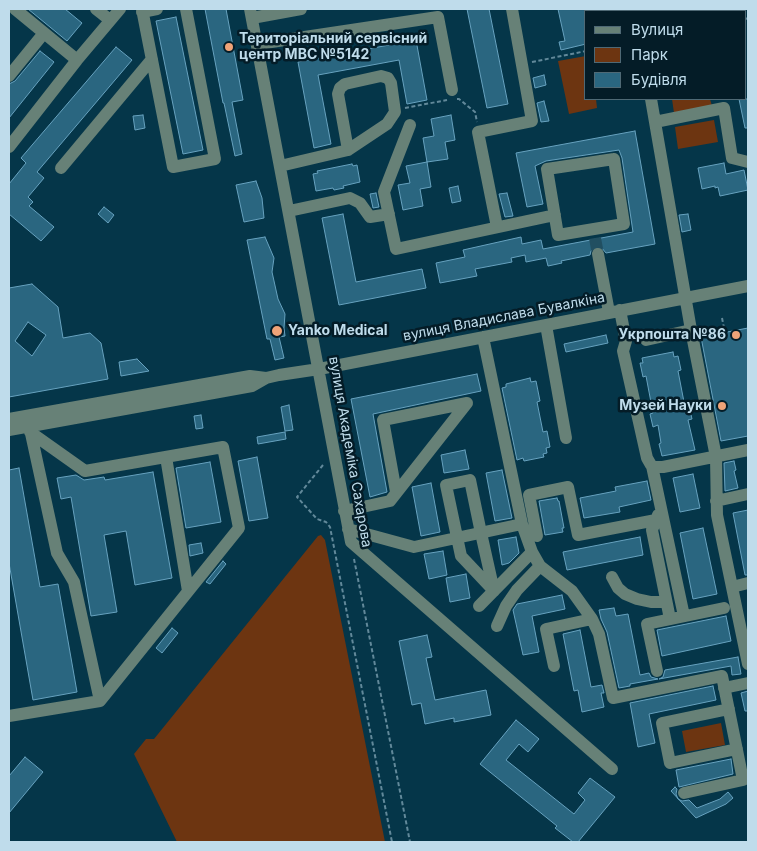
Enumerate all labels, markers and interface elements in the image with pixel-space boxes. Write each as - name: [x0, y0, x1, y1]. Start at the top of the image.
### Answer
- legend: [584, 10, 747, 100]
- text: Вулиця: [631, 20, 683, 39]
- place label: Територіальний сервісний центр МВС №5142: [239, 31, 427, 64]
- marker: Територіальний сервісний центр МВС №5142: [223, 41, 235, 53]
- text: Парк: [631, 45, 668, 64]
- text: Будівля: [631, 70, 687, 89]
- street label: вулиця Владислава Бувалкіна: [402, 289, 606, 345]
- place label: Yanko Medical: [288, 323, 388, 339]
- marker: Yanko Medical: [270, 324, 284, 338]
- place label: Укрпошта №86: [619, 327, 726, 343]
- marker: Укрпошта №86: [730, 329, 742, 341]
- street label: вулиця Академіка Сахарова: [325, 355, 375, 549]
- place label: Музей Науки: [619, 398, 712, 414]
- marker: Музей Науки: [716, 400, 728, 412]

